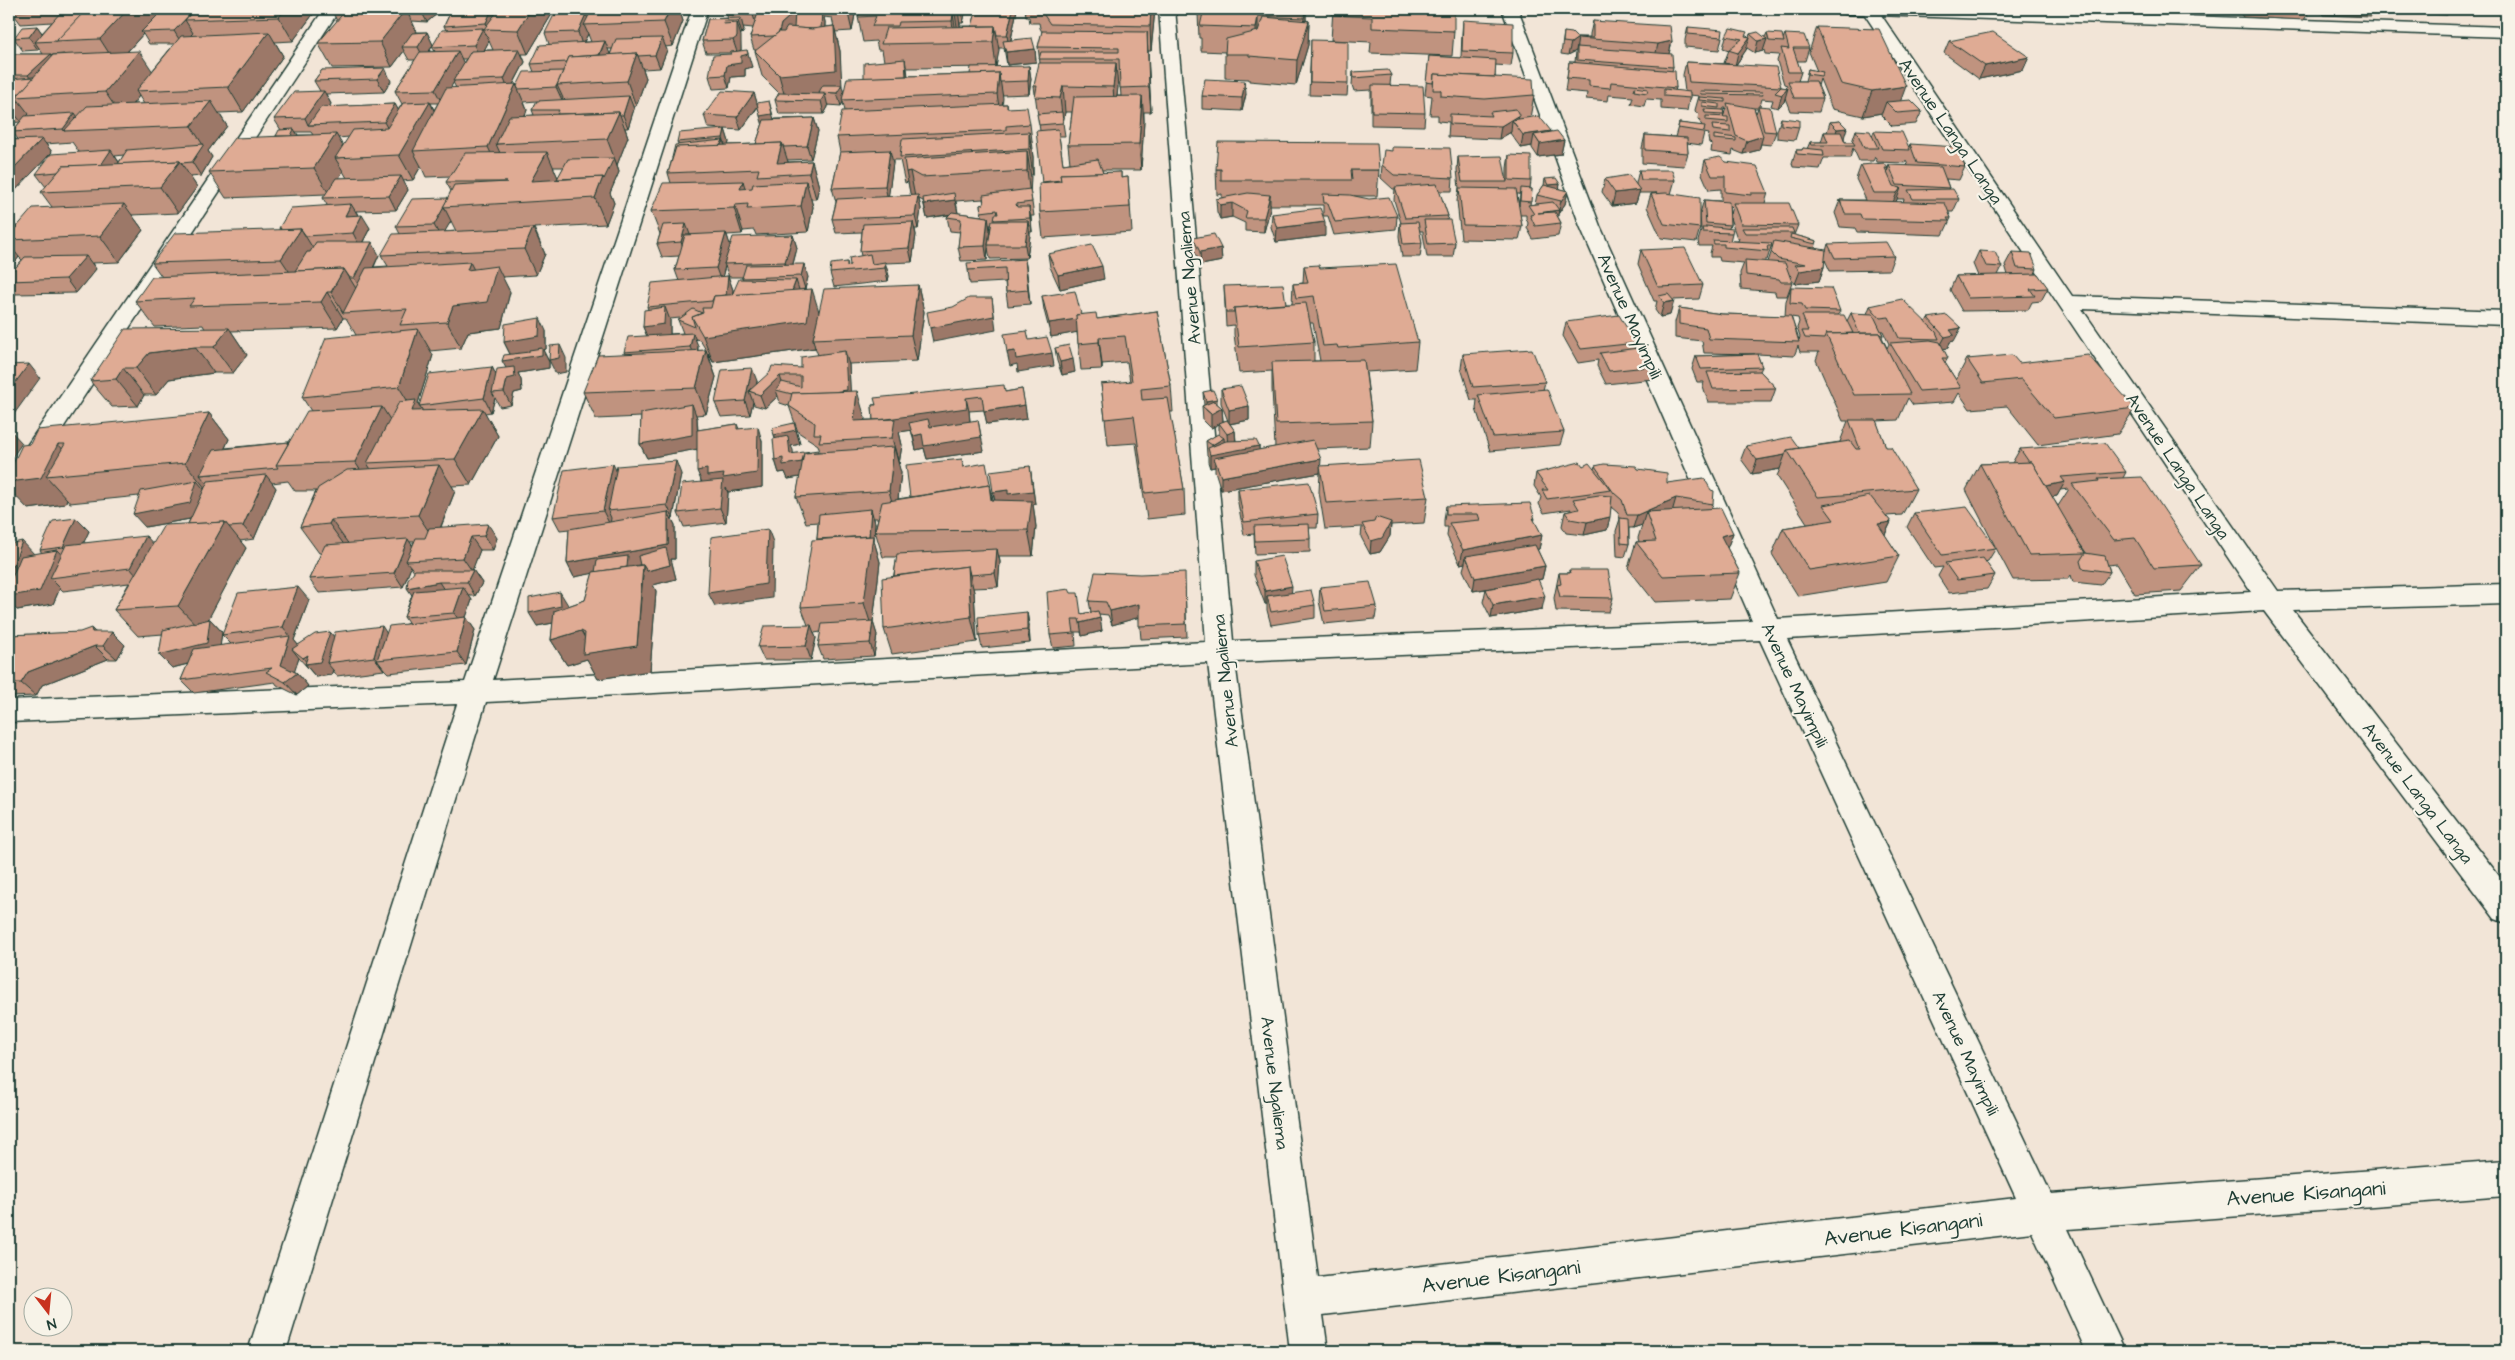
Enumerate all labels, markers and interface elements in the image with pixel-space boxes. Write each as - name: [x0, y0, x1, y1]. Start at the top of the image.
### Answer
- street label: Avenue Langa Langa: [1892, 53, 2009, 210]
- street label: Avenue Ngaliema: [1171, 210, 1209, 346]
- street label: Avenue Mayimpili: [1590, 250, 1668, 383]
- street label: Avenue Langa Langa: [2119, 388, 2236, 545]
- street label: Avenue Ngaliema: [1206, 613, 1246, 749]
- street label: Avenue Mayimpili: [1754, 619, 1834, 752]
- street label: Avenue Langa Langa: [2355, 717, 2479, 870]
- street label: Avenue Mayimpili: [1925, 987, 2005, 1120]
- street label: Avenue Ngaliema: [1253, 1015, 1295, 1151]
- street label: Avenue Kisangani: [2225, 1173, 2387, 1216]
- street label: Avenue Kisangani: [1822, 1205, 1984, 1256]
- street label: Avenue Kisangani: [1420, 1252, 1582, 1303]
- north arrow: [22, 1288, 72, 1338]
- text: N: [44, 1313, 58, 1334]

